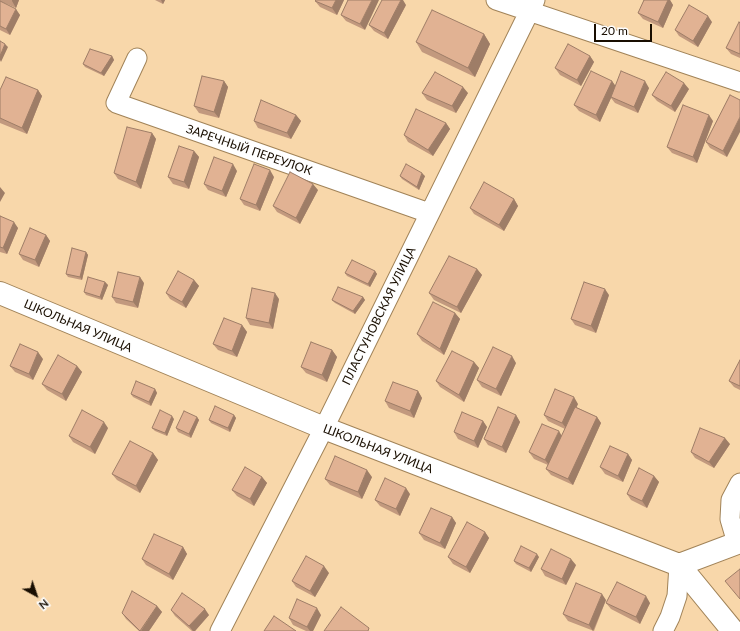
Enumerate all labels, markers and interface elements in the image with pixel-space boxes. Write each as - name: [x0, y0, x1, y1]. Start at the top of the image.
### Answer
- scale bar: [596, 16, 654, 42]
- text: 20 m: [601, 23, 628, 38]
- street label: ЗАРЕЧНЫЙ ПЕРЕУЛОК: [184, 122, 314, 178]
- street label: ПЛАСТУНОВСКАЯ УЛИЦА: [339, 245, 419, 387]
- street label: ШКОЛЬНАЯ УЛИЦА: [22, 297, 134, 355]
- street label: ШКОЛЬНАЯ УЛИЦА: [321, 421, 435, 477]
- north arrow: [16, 575, 56, 615]
- text: N: [37, 597, 51, 612]

